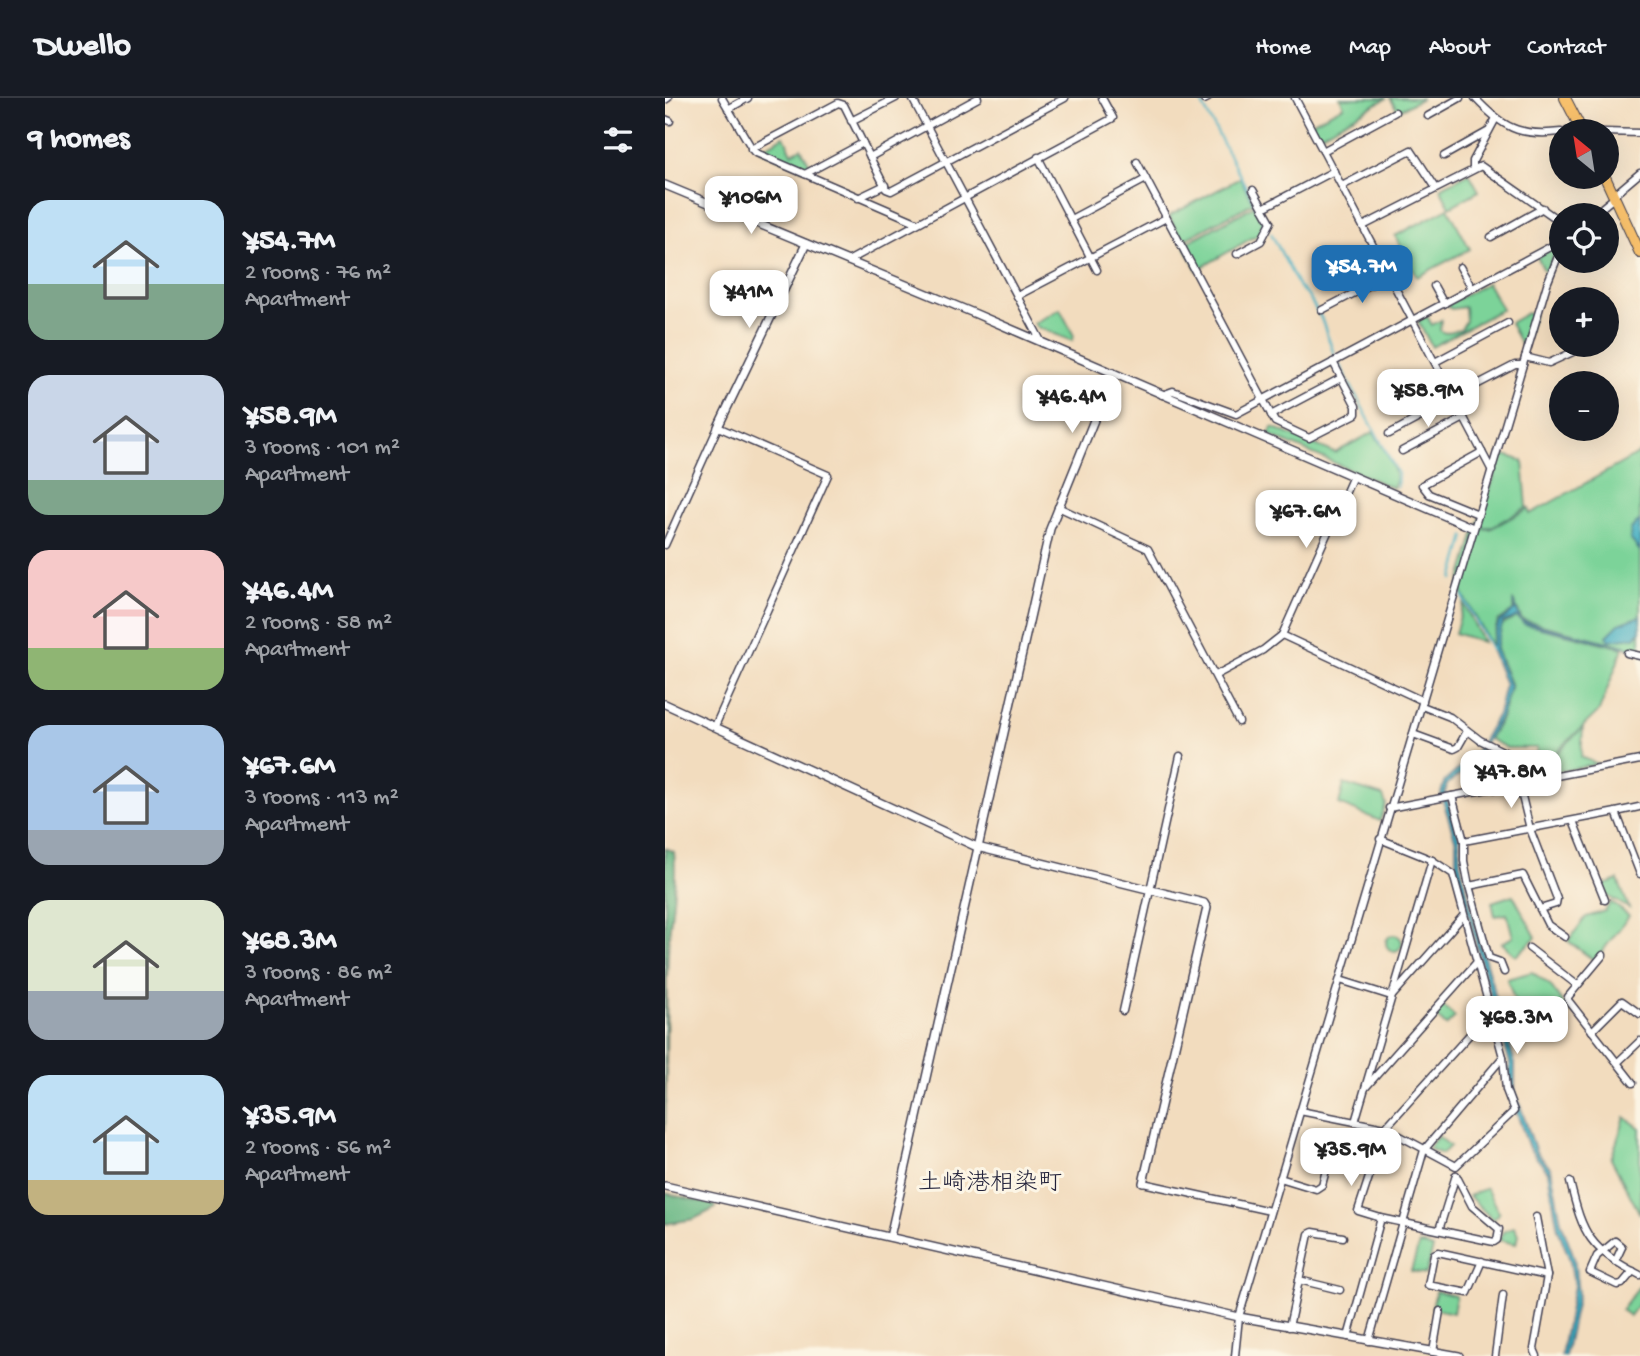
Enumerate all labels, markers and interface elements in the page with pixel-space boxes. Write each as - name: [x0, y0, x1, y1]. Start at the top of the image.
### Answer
- text: Dwello: [35, 29, 131, 67]
- text: Home: [1255, 34, 1311, 63]
- text: Map: [1349, 34, 1391, 63]
- text: About: [1429, 34, 1489, 63]
- text: Contact: [1527, 34, 1605, 63]
- north arrow: [1549, 119, 1619, 189]
- map controls: [1549, 119, 1619, 441]
- icon: filters: [599, 121, 637, 159]
- text: 9 homes: [28, 123, 130, 158]
- pin: ¥106M: [702, 176, 800, 236]
- text: ¥106M: [721, 185, 781, 212]
- button: locate: [1549, 203, 1619, 273]
- text: ¥54.7M: [245, 225, 335, 260]
- icon: home: [84, 228, 168, 312]
- pin: ¥54.7M: [1305, 246, 1419, 305]
- text: ¥54.7M: [1328, 254, 1396, 281]
- text: 2 rooms · 76 m²: [245, 260, 391, 287]
- pin: ¥41M: [708, 271, 790, 330]
- text: ¥41M: [726, 279, 772, 306]
- text: Apartment: [245, 287, 349, 314]
- button: +: [1549, 287, 1619, 357]
- pin: ¥58.9M: [1371, 370, 1485, 429]
- button: −: [1549, 371, 1619, 441]
- pin: ¥46.4M: [1015, 376, 1129, 435]
- text: ¥58.9M: [1393, 378, 1463, 405]
- text: ¥46.4M: [1038, 384, 1106, 411]
- text: ¥58.9M: [245, 400, 336, 435]
- icon: home: [84, 403, 168, 487]
- text: 3 rooms · 101 m²: [245, 435, 400, 462]
- text: Apartment: [245, 462, 349, 489]
- pin: ¥67.6M: [1249, 490, 1363, 550]
- text: ¥67.6M: [1271, 499, 1341, 526]
- text: ¥46.4M: [245, 575, 333, 610]
- icon: home: [84, 578, 168, 662]
- text: 2 rooms · 58 m²: [245, 610, 392, 637]
- text: Apartment: [245, 637, 349, 664]
- text: ¥67.6M: [245, 750, 335, 785]
- pin: ¥47.8M: [1454, 750, 1568, 810]
- icon: home: [84, 753, 168, 837]
- text: ¥47.8M: [1476, 759, 1546, 786]
- text: 3 rooms · 113 m²: [245, 785, 399, 812]
- text: Apartment: [245, 812, 349, 839]
- text: ¥68.3M: [245, 925, 336, 960]
- icon: home: [84, 928, 168, 1012]
- text: 3 rooms · 86 m²: [245, 960, 392, 987]
- text: Apartment: [245, 987, 349, 1014]
- pin: ¥68.3M: [1460, 996, 1574, 1056]
- text: ¥68.3M: [1482, 1005, 1552, 1032]
- text: ¥35.9M: [245, 1100, 336, 1135]
- icon: home: [84, 1103, 168, 1187]
- pin: ¥35.9M: [1294, 1128, 1408, 1188]
- text: 2 rooms · 56 m²: [245, 1135, 391, 1162]
- text: ¥35.9M: [1316, 1137, 1386, 1164]
- text: Apartment: [245, 1162, 349, 1189]
- district label: 土崎港相染町: [918, 1169, 1062, 1199]

